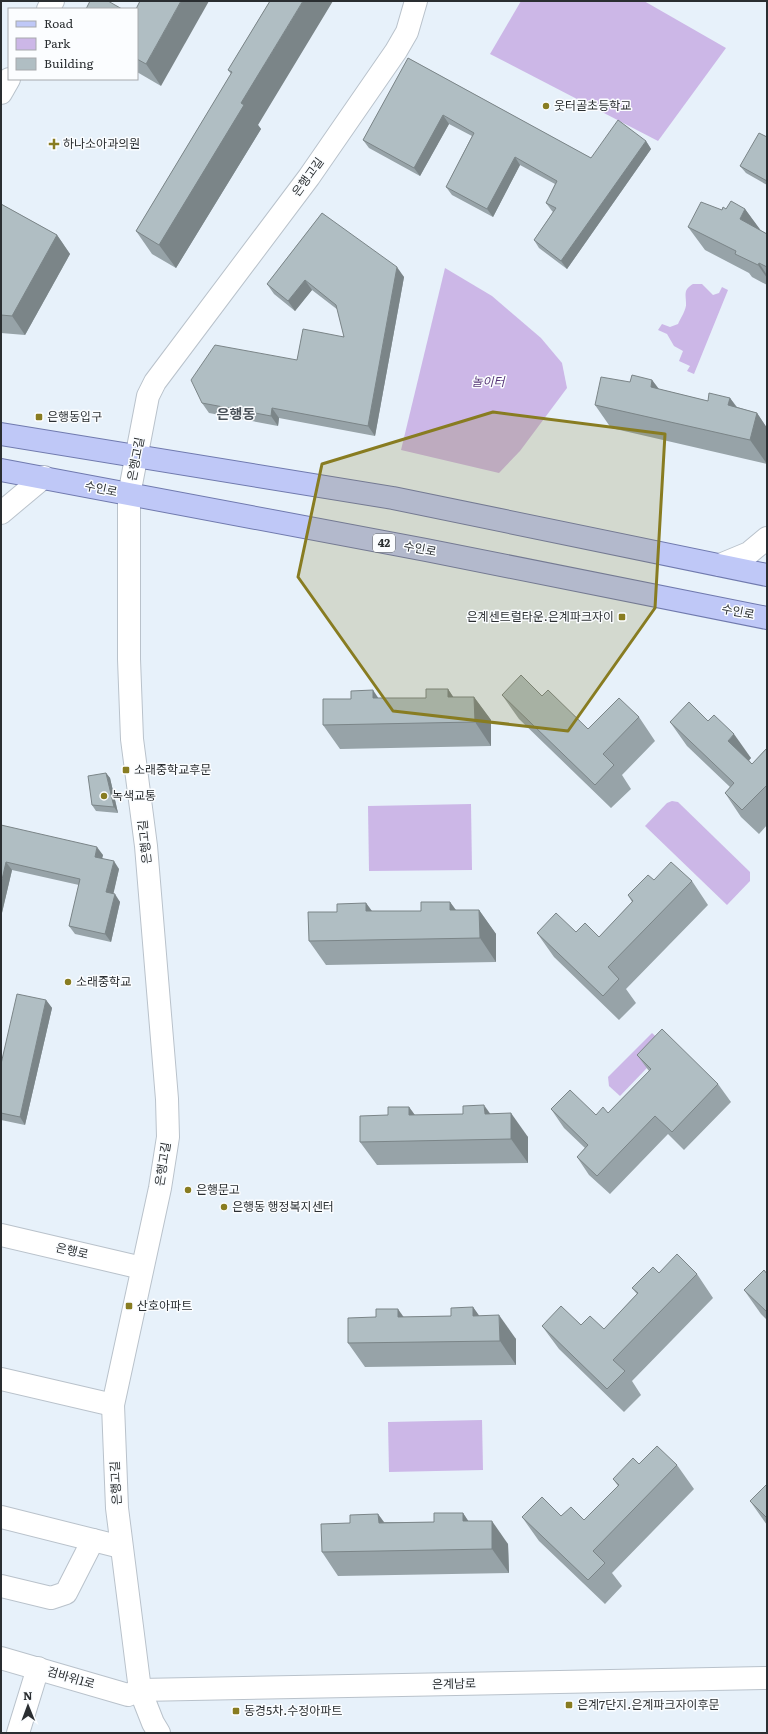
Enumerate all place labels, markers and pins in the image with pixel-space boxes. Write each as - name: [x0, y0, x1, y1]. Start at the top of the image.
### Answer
- place label: 웃터골초등학교: [554, 96, 631, 114]
- marker: 웃터골초등학교: [541, 101, 551, 111]
- place label: 하나소아과의원: [63, 134, 140, 152]
- marker: 하나소아과의원: [48, 138, 60, 150]
- place label: 은행동입구: [47, 407, 102, 425]
- marker: 은행동입구: [34, 412, 44, 422]
- place label: 은계센트럴타운.은계파크자이: [466, 607, 614, 625]
- marker: 은계센트럴타운.은계파크자이: [617, 612, 627, 622]
- place label: 소래중학교후문: [134, 760, 211, 778]
- marker: 소래중학교후문: [121, 765, 131, 775]
- place label: 녹색교통: [112, 786, 156, 804]
- marker: 녹색교통: [99, 791, 109, 801]
- place label: 소래중학교: [76, 972, 131, 990]
- marker: 소래중학교: [63, 977, 73, 987]
- place label: 은행문고: [196, 1180, 240, 1198]
- marker: 은행문고: [183, 1185, 193, 1195]
- place label: 은행동 행정복지센터: [232, 1197, 334, 1215]
- marker: 은행동 행정복지센터: [219, 1202, 229, 1212]
- place label: 산호아파트: [137, 1296, 192, 1314]
- marker: 산호아파트: [124, 1301, 134, 1311]
- place label: 은계7단지.은계파크자이후문: [577, 1695, 720, 1713]
- marker: 은계7단지.은계파크자이후문: [564, 1700, 574, 1710]
- place label: 동경5차.수정아파트: [244, 1701, 342, 1719]
- marker: 동경5차.수정아파트: [231, 1706, 241, 1716]

